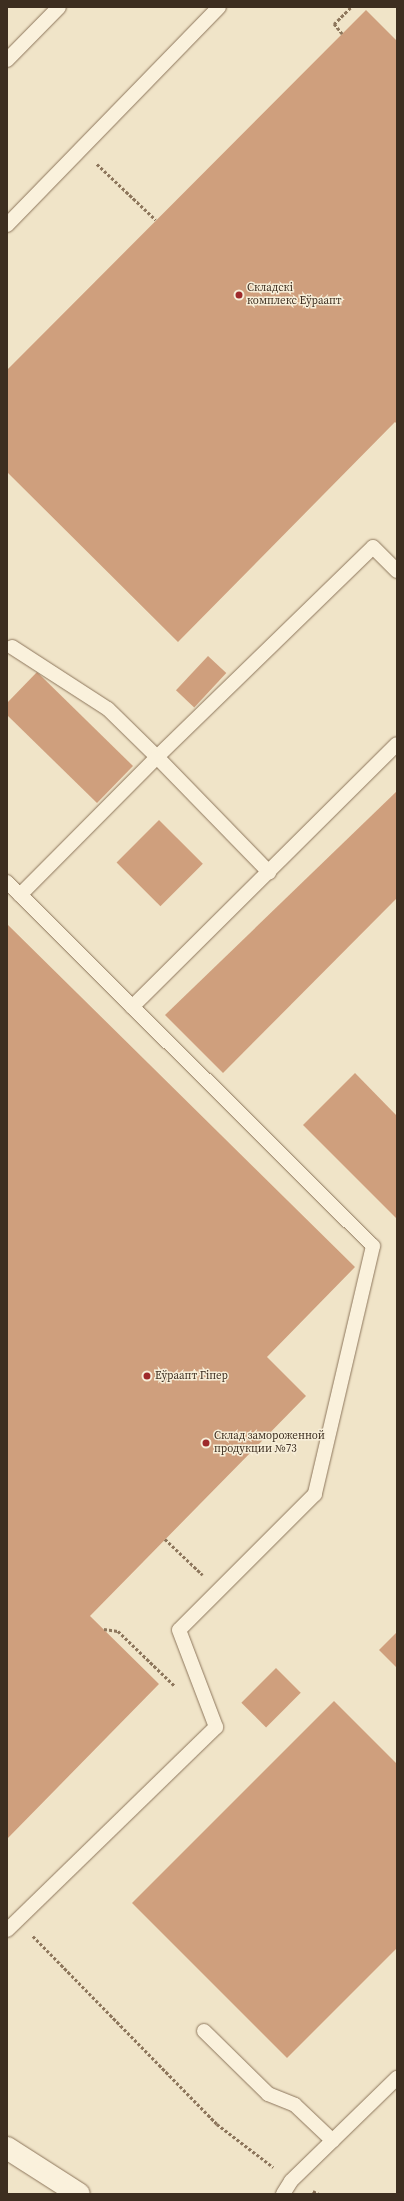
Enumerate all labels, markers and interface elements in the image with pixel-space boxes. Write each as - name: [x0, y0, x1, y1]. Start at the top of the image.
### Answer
- place label: Складскі комплекс Еўраапт: [247, 282, 342, 308]
- marker: Складскі комплекс Еўраапт: [234, 290, 244, 300]
- place label: Еўраапт Гіпер: [155, 1369, 228, 1383]
- marker: Еўраапт Гіпер: [142, 1371, 152, 1381]
- place label: Склад замороженной продукции №73: [214, 1430, 325, 1456]
- marker: Склад замороженной продукции №73: [201, 1438, 211, 1448]

